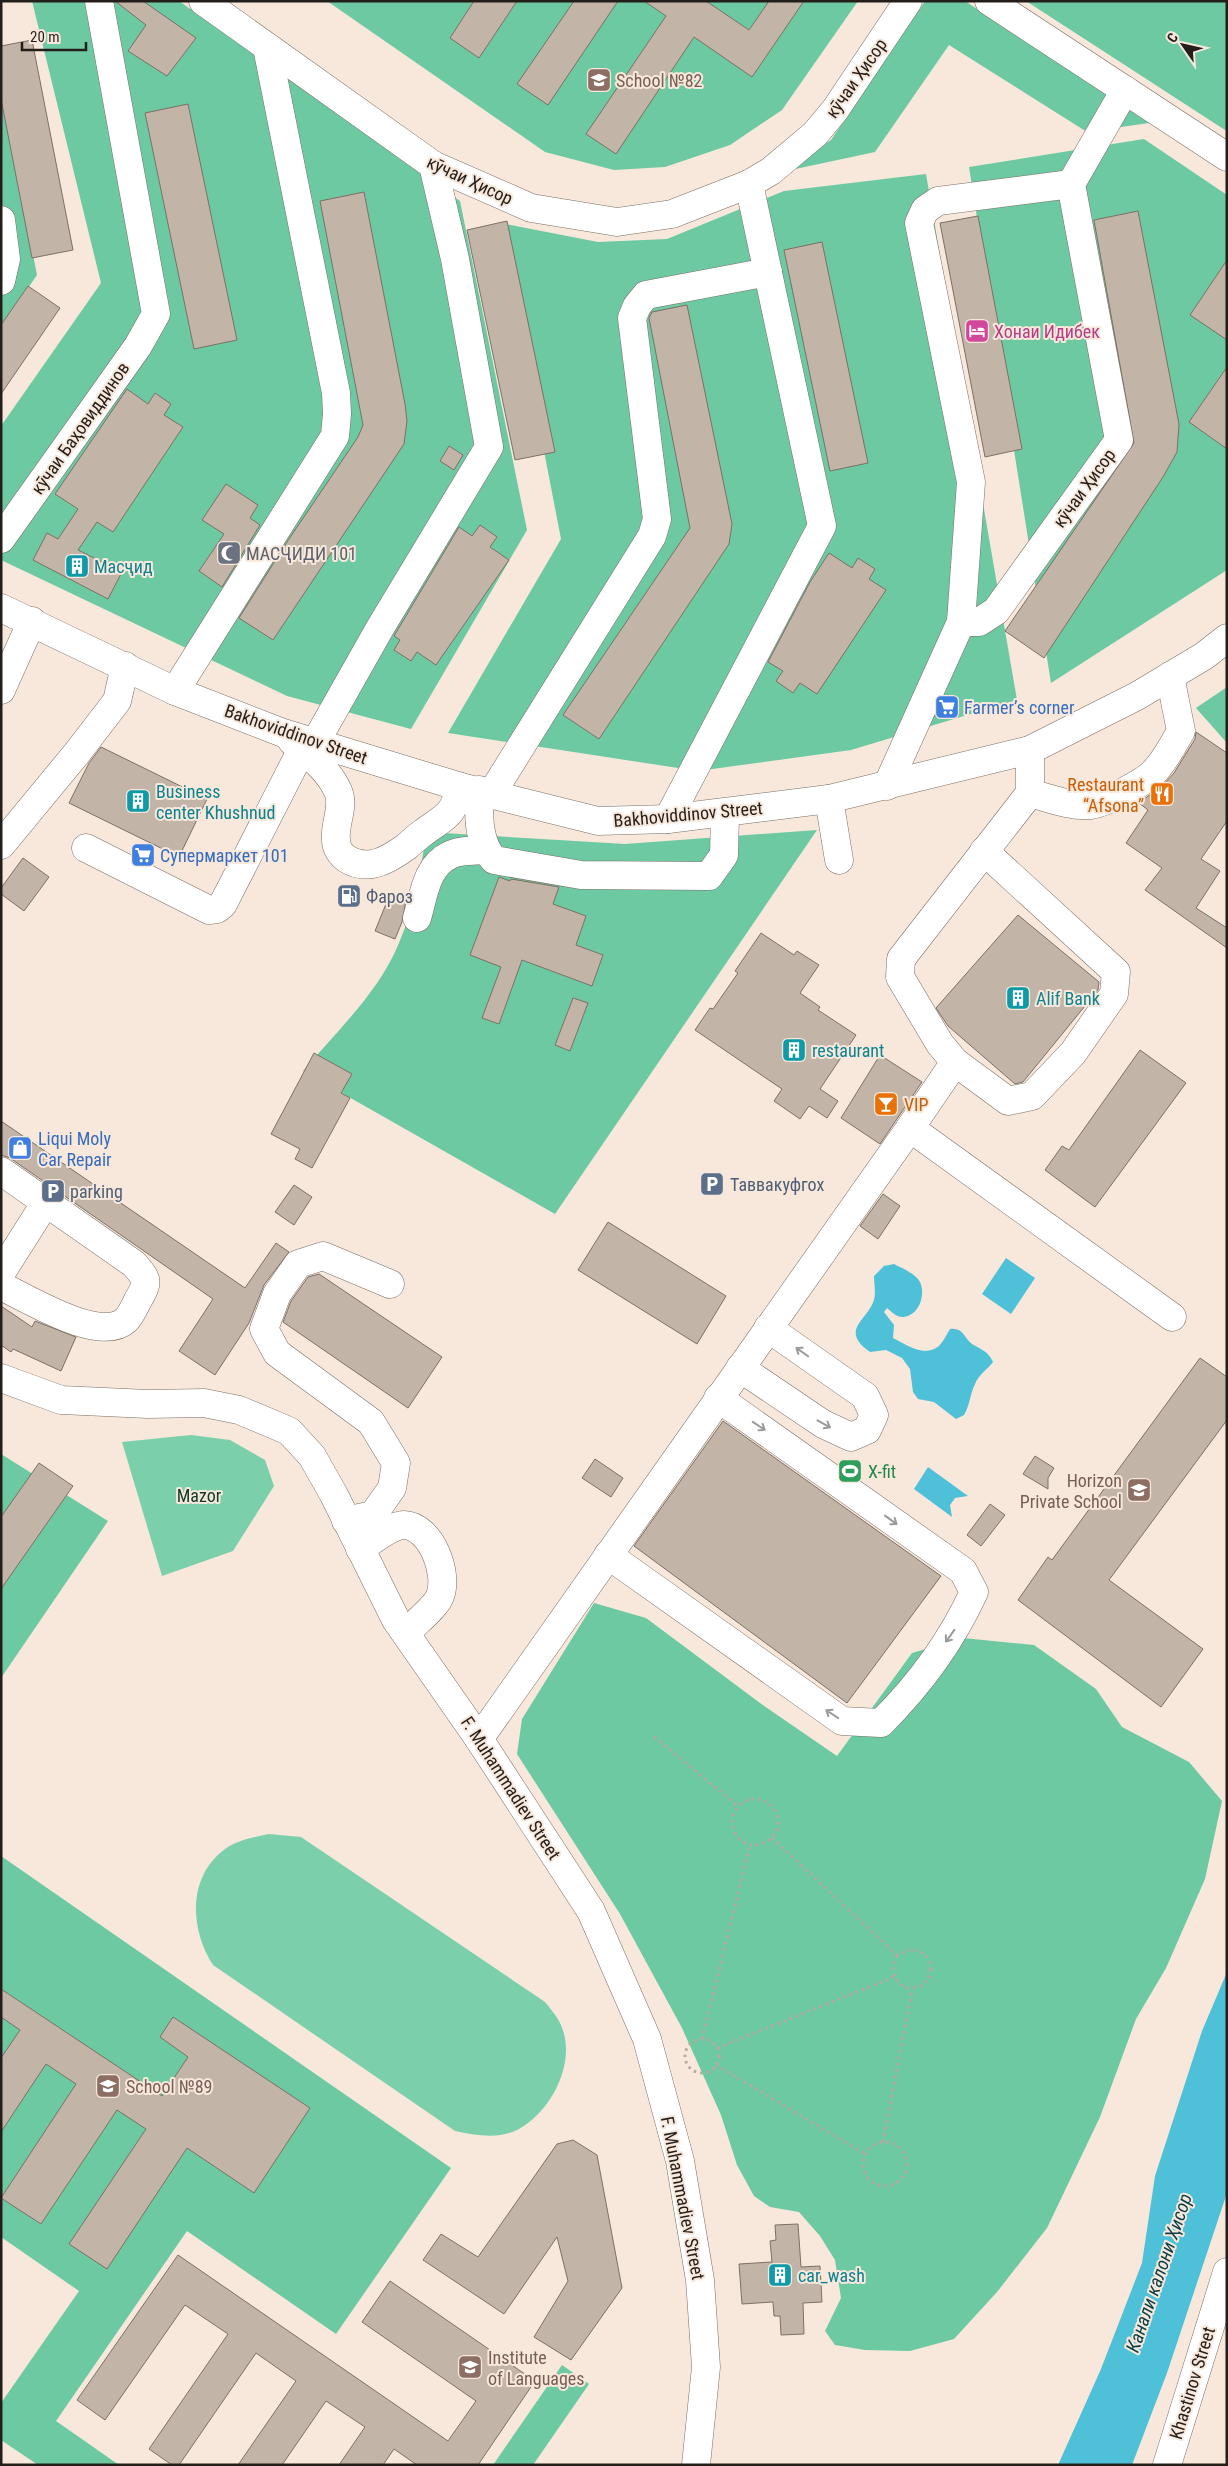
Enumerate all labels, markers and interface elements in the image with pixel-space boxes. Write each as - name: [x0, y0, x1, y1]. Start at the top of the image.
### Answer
- scale bar: [22, 20, 86, 52]
- north arrow: [1158, 20, 1208, 70]
- text: 20 m: [30, 28, 60, 46]
- text: С: [1163, 30, 1181, 46]
- street label: кӯчаи Ҳисор: [821, 34, 891, 122]
- school or university icon: School №82: [586, 67, 612, 93]
- place label: School №82: [616, 70, 703, 91]
- street label: кӯчаи Ҳисор: [424, 151, 516, 209]
- hotel icon: Хонаи Идибек: [964, 318, 990, 344]
- place label: Хонаи Идибек: [994, 321, 1100, 342]
- street label: кӯчаи Баҳовиддинов: [26, 358, 134, 498]
- street label: кӯчаи Ҳисор: [1048, 444, 1120, 531]
- mosque icon: МАСҶИДИ 101: [216, 540, 242, 566]
- place label: МАСҶИДИ 101: [246, 543, 357, 564]
- building icon: Масҷид: [64, 553, 90, 579]
- place label: Масҷид: [94, 556, 153, 577]
- supermarket icon: Farmer’s corner: [934, 694, 960, 720]
- place label: Farmer’s corner: [964, 697, 1075, 718]
- street label: Bakhoviddinov Street: [222, 700, 370, 768]
- place label: Restaurant “Afsona”: [1067, 774, 1144, 816]
- place label: Business center Khushnud: [156, 781, 275, 823]
- restaurant icon: Restaurant “Afsona”: [1149, 781, 1175, 807]
- building icon: Business center Khushnud: [125, 788, 151, 814]
- street label: Bakhoviddinov Street: [613, 797, 763, 831]
- supermarket icon: Супермаркет 101: [130, 842, 156, 868]
- place label: Супермаркет 101: [160, 845, 289, 866]
- fuel station icon: Фароз: [336, 883, 362, 909]
- place label: Фароз: [366, 886, 413, 907]
- building icon: Alif Bank: [1005, 985, 1031, 1011]
- place label: Alif Bank: [1036, 988, 1100, 1009]
- building icon: restaurant: [781, 1037, 807, 1063]
- place label: restaurant: [812, 1040, 884, 1061]
- bar icon: VIP: [873, 1091, 899, 1117]
- place label: VIP: [904, 1094, 929, 1115]
- place label: Liqui Moly Car Repair: [38, 1128, 112, 1170]
- shop icon: Liqui Moly Car Repair: [7, 1135, 33, 1161]
- parking icon: Таввакуфгох: [699, 1171, 725, 1197]
- place label: Таввакуфгох: [730, 1174, 824, 1195]
- parking icon: parking: [40, 1178, 66, 1204]
- place label: parking: [70, 1181, 123, 1202]
- one-way arrow: [795, 1347, 809, 1357]
- one-way arrow: [817, 1419, 832, 1429]
- one-way arrow: [751, 1421, 765, 1431]
- sports icon: X-fit: [837, 1458, 863, 1484]
- place label: X-fit: [868, 1461, 896, 1482]
- place label: Horizon Private School: [1020, 1470, 1122, 1512]
- school or university icon: Horizon Private School: [1126, 1477, 1152, 1503]
- park label: Mazor: [177, 1485, 222, 1506]
- one-way arrow: [884, 1515, 898, 1525]
- one-way arrow: [945, 1629, 955, 1643]
- one-way arrow: [825, 1709, 839, 1719]
- street label: F. Muhammadiev Street: [457, 1713, 565, 1863]
- school or university icon: School №89: [95, 2073, 121, 2099]
- place label: School №89: [126, 2076, 212, 2097]
- street label: F. Muhammadiev Street: [657, 2114, 709, 2282]
- water label: Канали калони Ҳисор: [1121, 2190, 1197, 2356]
- building icon: car_wash: [767, 2262, 793, 2288]
- place label: car_wash: [798, 2265, 865, 2286]
- street label: Khastinov Street: [1165, 2324, 1219, 2442]
- place label: Institute of Languages: [488, 2347, 585, 2389]
- school or university icon: Institute of Languages: [457, 2354, 483, 2380]

